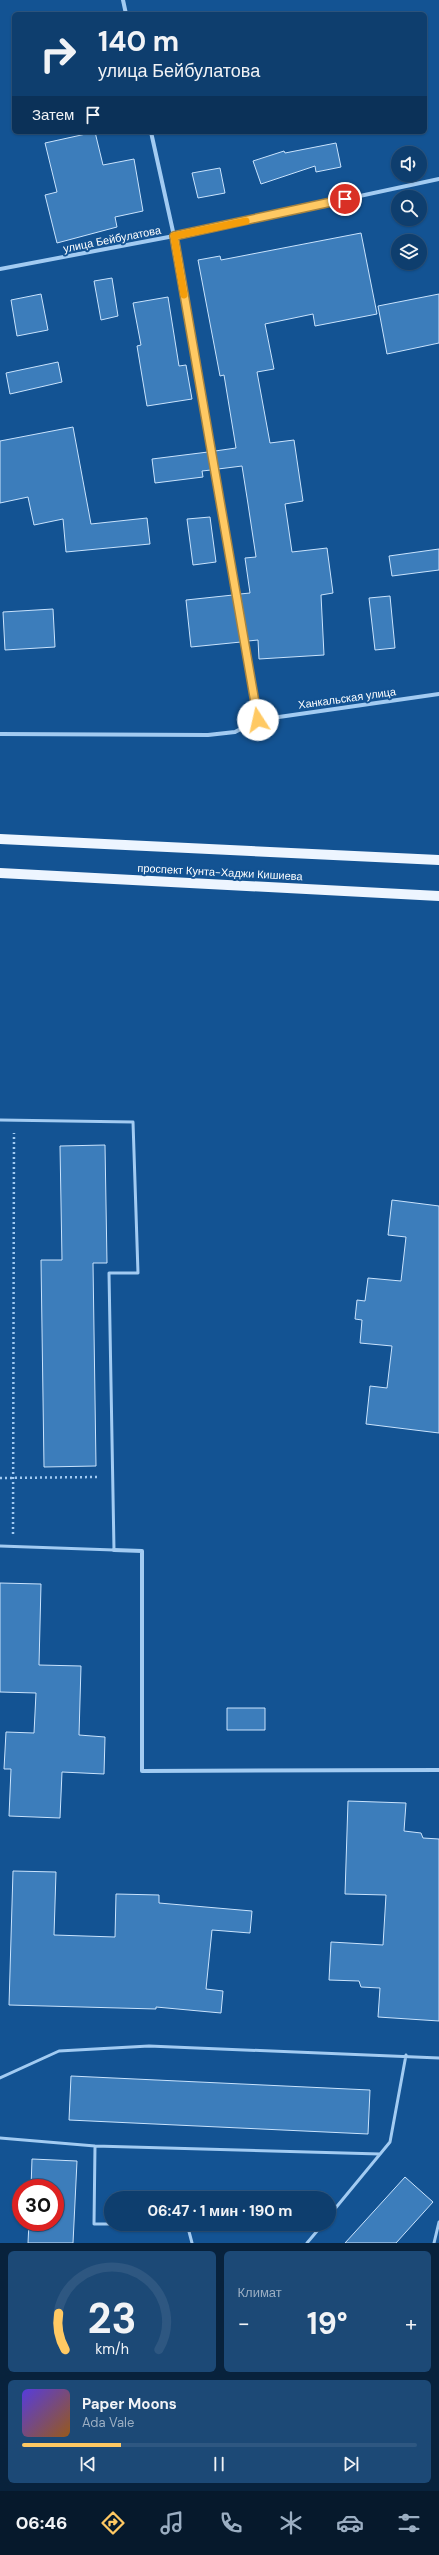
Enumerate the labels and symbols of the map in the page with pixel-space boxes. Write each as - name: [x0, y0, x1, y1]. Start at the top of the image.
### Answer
- pin: [328, 182, 362, 216]
- street label: улица Бейбулатова: [62, 223, 163, 255]
- street label: Ханкальская улица: [297, 684, 398, 712]
- position arrow: [237, 699, 279, 741]
- street label: проспект Кунта-Хаджи Кишиева: [137, 861, 304, 883]
- speed limit sign: 30: [12, 2179, 64, 2231]

